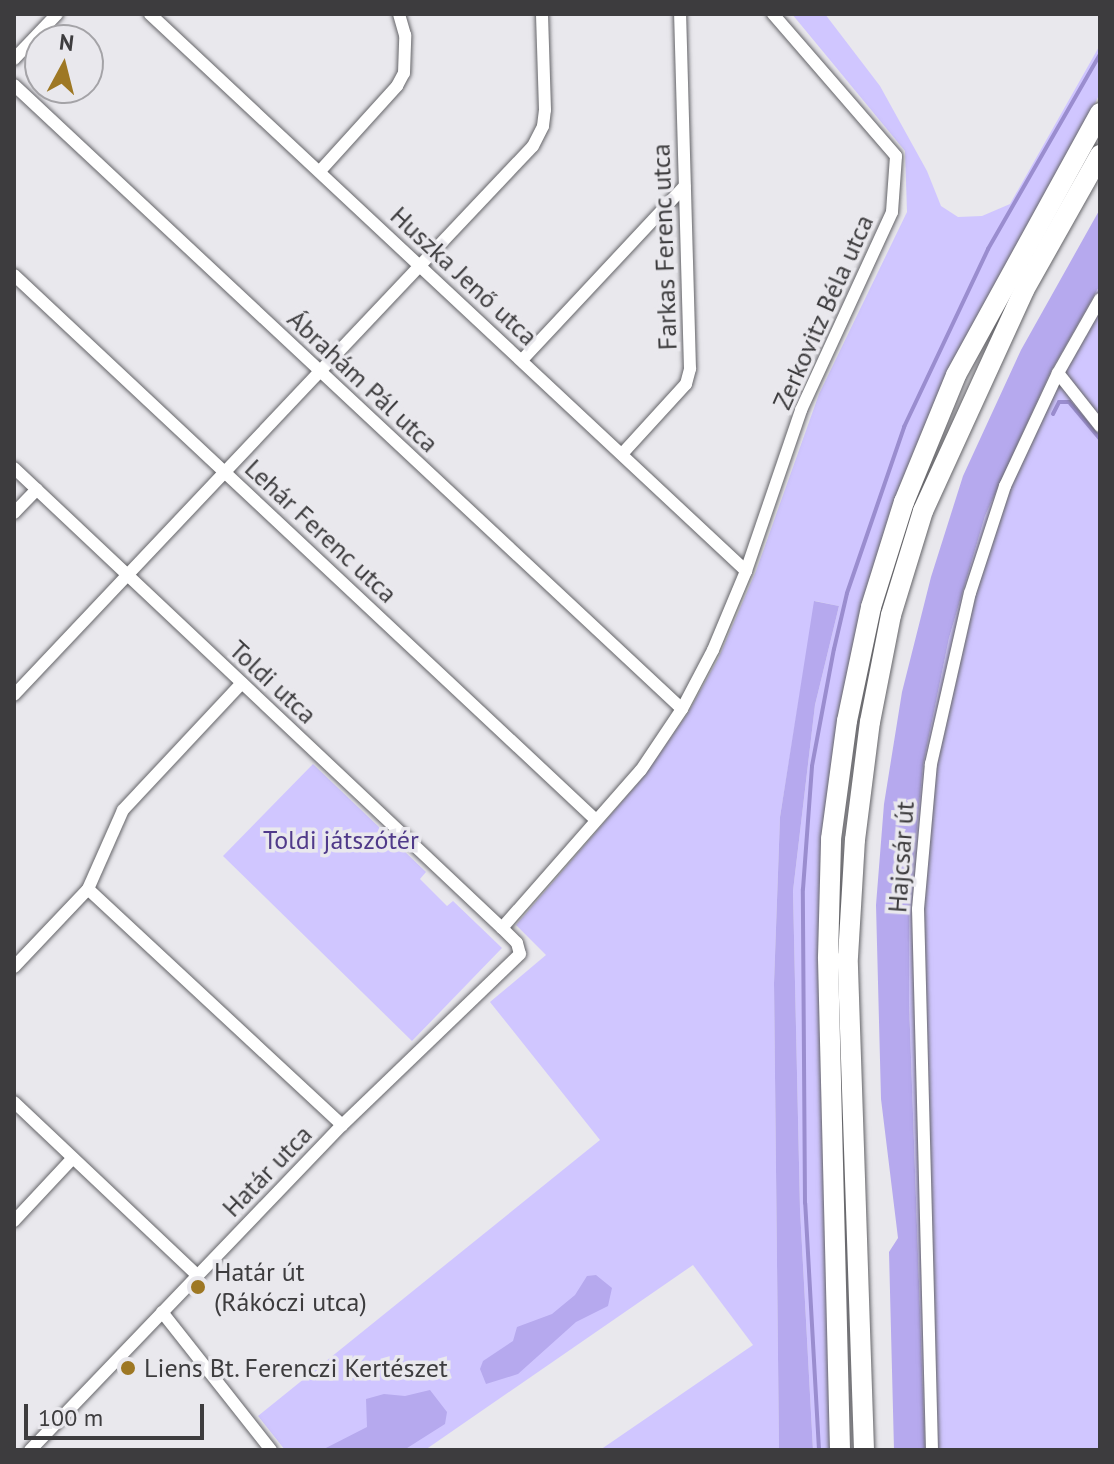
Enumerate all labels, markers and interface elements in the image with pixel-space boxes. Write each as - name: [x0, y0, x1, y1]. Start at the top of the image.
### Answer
- north arrow: [24, 24, 104, 104]
- text: N: [58, 27, 76, 57]
- street label: Farkas Ferenc utca: [645, 143, 683, 351]
- street label: Huszka Jenő utca: [384, 200, 544, 352]
- street label: Zerkovitz Béla utca: [766, 209, 880, 415]
- street label: Ábrahám Pál utca: [281, 303, 445, 459]
- street label: Lehár Ferenc utca: [238, 452, 404, 610]
- street label: Toldi utca: [223, 634, 323, 730]
- street label: Hajcsár út: [882, 800, 920, 914]
- park label: Toldi játszótér: [263, 824, 419, 856]
- street label: Határ utca: [216, 1119, 318, 1223]
- place label: Határ út (Rákóczi utca): [214, 1256, 367, 1318]
- marker: Határ út (Rákóczi utca): [189, 1278, 207, 1296]
- place label: Liens Bt. Ferenczi Kertészet: [144, 1352, 450, 1384]
- marker: Liens Bt. Ferenczi Kertészet: [119, 1359, 137, 1377]
- scale bar: [28, 1388, 208, 1438]
- text: 100 m: [38, 1402, 103, 1433]

